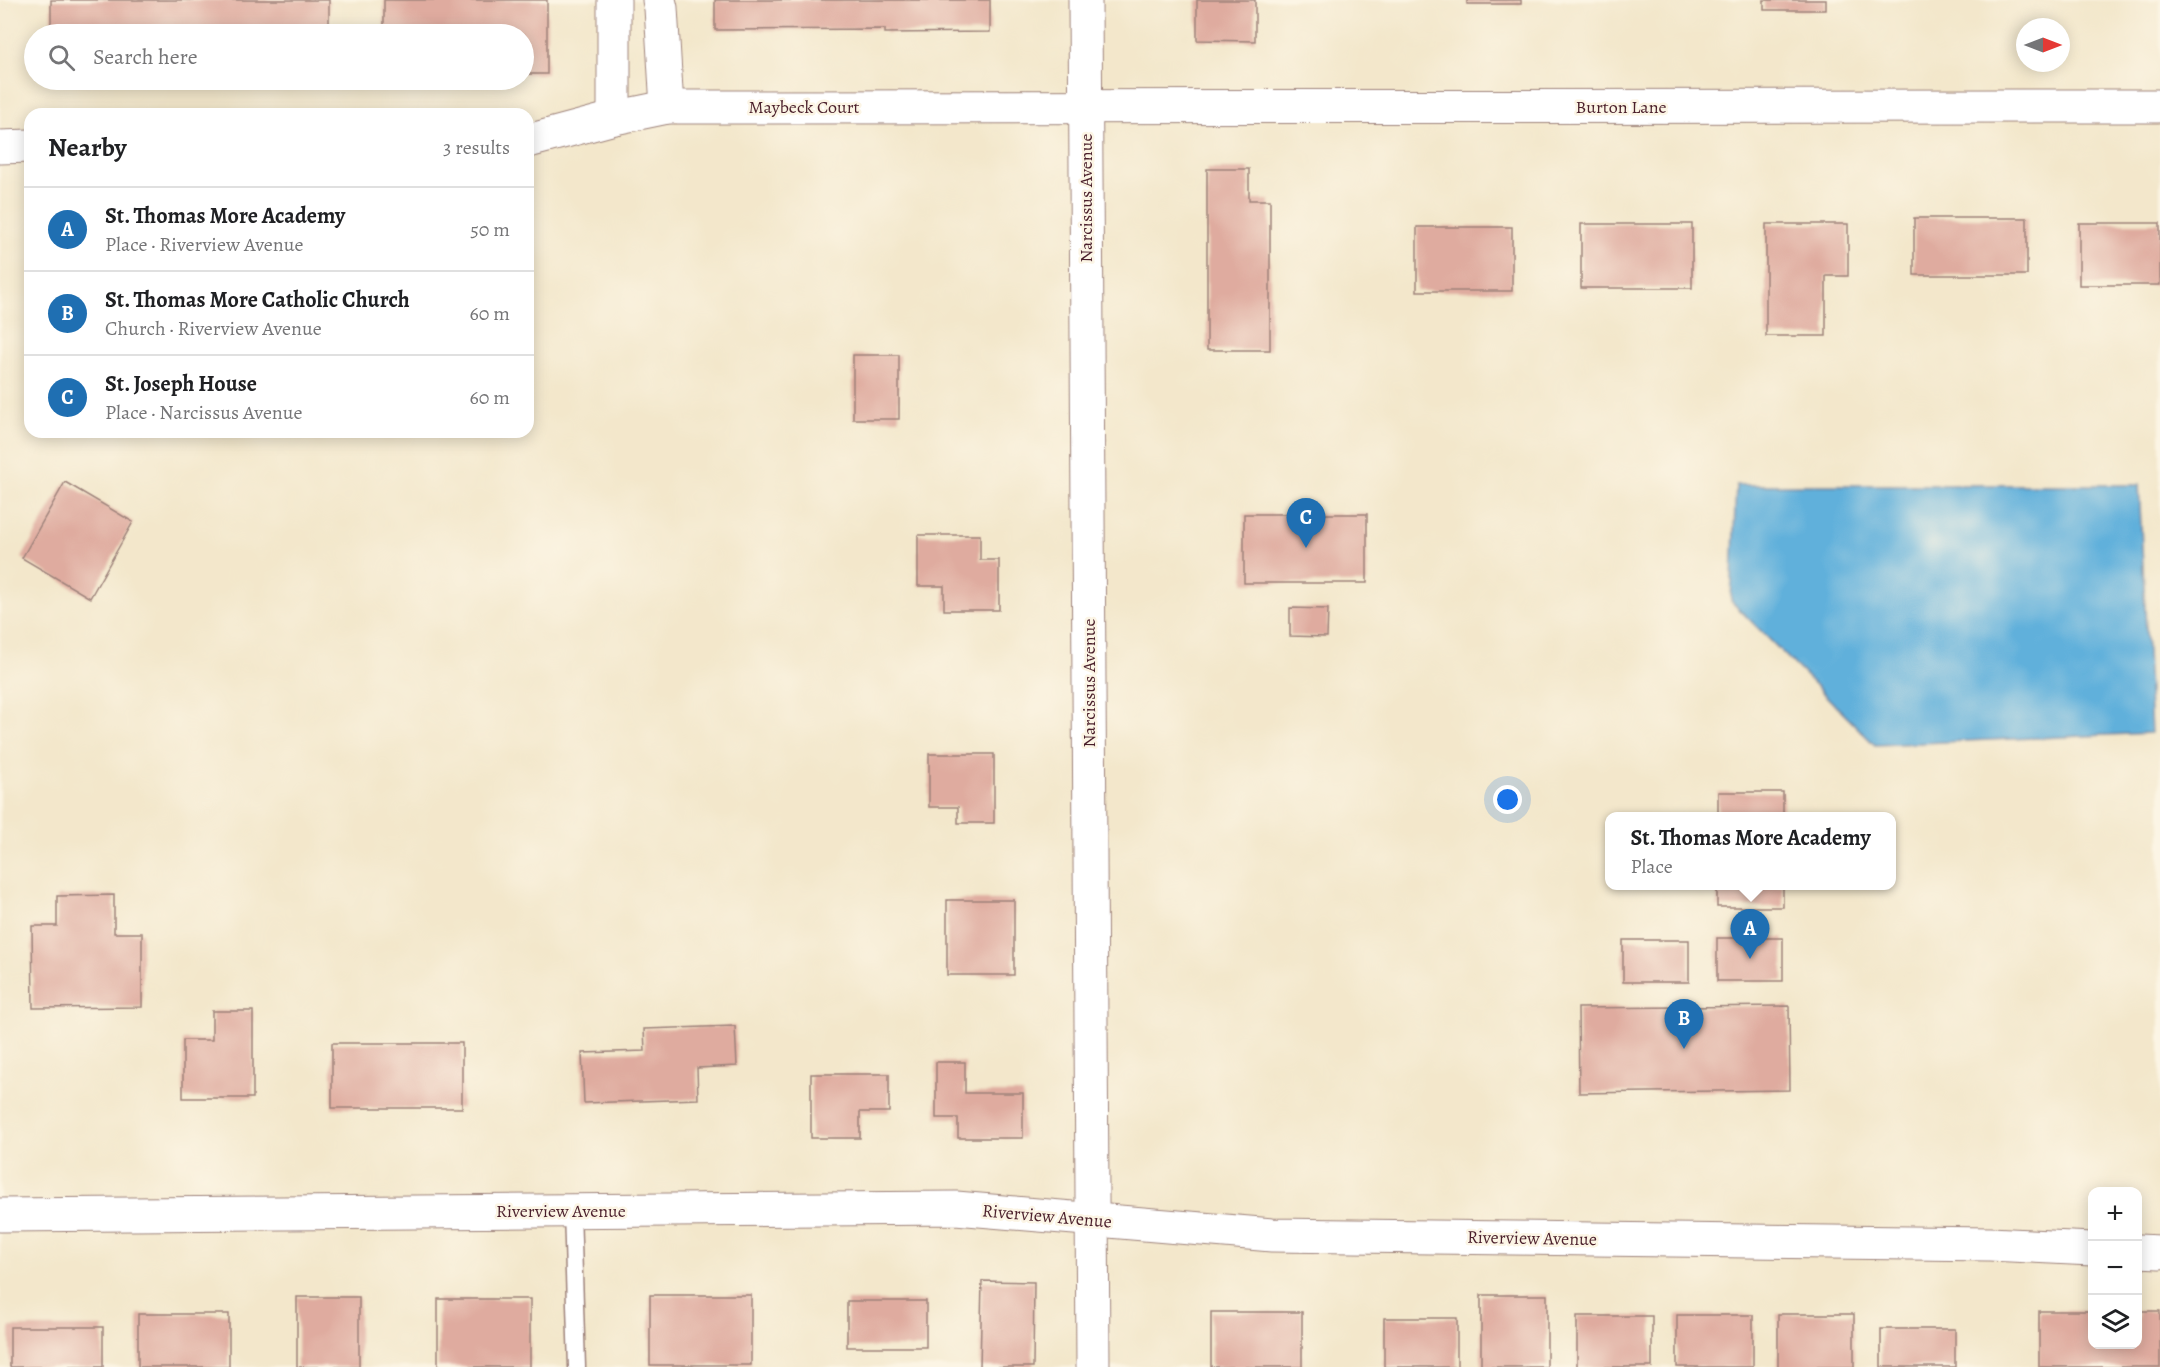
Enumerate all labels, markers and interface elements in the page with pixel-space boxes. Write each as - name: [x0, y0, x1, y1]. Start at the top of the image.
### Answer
- north arrow: [2016, 18, 2070, 72]
- search box: [24, 24, 534, 90]
- icon: search: [45, 41, 78, 74]
- text: Search here: [93, 42, 198, 72]
- street label: Maybeck Court: [749, 95, 860, 119]
- street label: Burton Lane: [1575, 95, 1667, 119]
- text: Nearby: [48, 130, 127, 165]
- street label: Narcissus Avenue: [1074, 133, 1098, 263]
- text: 3 results: [443, 134, 510, 161]
- text: St. Thomas More Academy: [105, 201, 345, 231]
- text: A: [61, 216, 74, 243]
- text: 50 m: [470, 216, 510, 243]
- text: Place · Riverview Avenue: [105, 231, 304, 258]
- text: St. Thomas More Catholic Church: [105, 285, 410, 315]
- text: B: [61, 300, 74, 327]
- text: 60 m: [470, 300, 510, 327]
- text: Church · Riverview Avenue: [105, 315, 322, 342]
- text: St. Joseph House: [105, 369, 257, 399]
- text: C: [61, 384, 74, 411]
- text: 60 m: [470, 384, 510, 411]
- text: Place · Narcissus Avenue: [105, 399, 303, 426]
- pin: C: [1286, 498, 1326, 548]
- street label: Narcissus Avenue: [1077, 618, 1101, 748]
- your location: [1493, 785, 1522, 814]
- popup: [1605, 812, 1896, 890]
- text: St. Thomas More Academy: [1630, 823, 1871, 853]
- text: Place: [1630, 853, 1673, 880]
- pin: A: [1730, 910, 1770, 959]
- pin: B: [1664, 1000, 1704, 1049]
- map controls: [2088, 1187, 2142, 1349]
- button: +: [2088, 1187, 2142, 1241]
- street label: Riverview Avenue: [981, 1198, 1113, 1234]
- street label: Riverview Avenue: [496, 1199, 626, 1223]
- street label: Riverview Avenue: [1467, 1225, 1597, 1251]
- button: −: [2088, 1241, 2142, 1295]
- button: layers: [2088, 1295, 2142, 1349]

